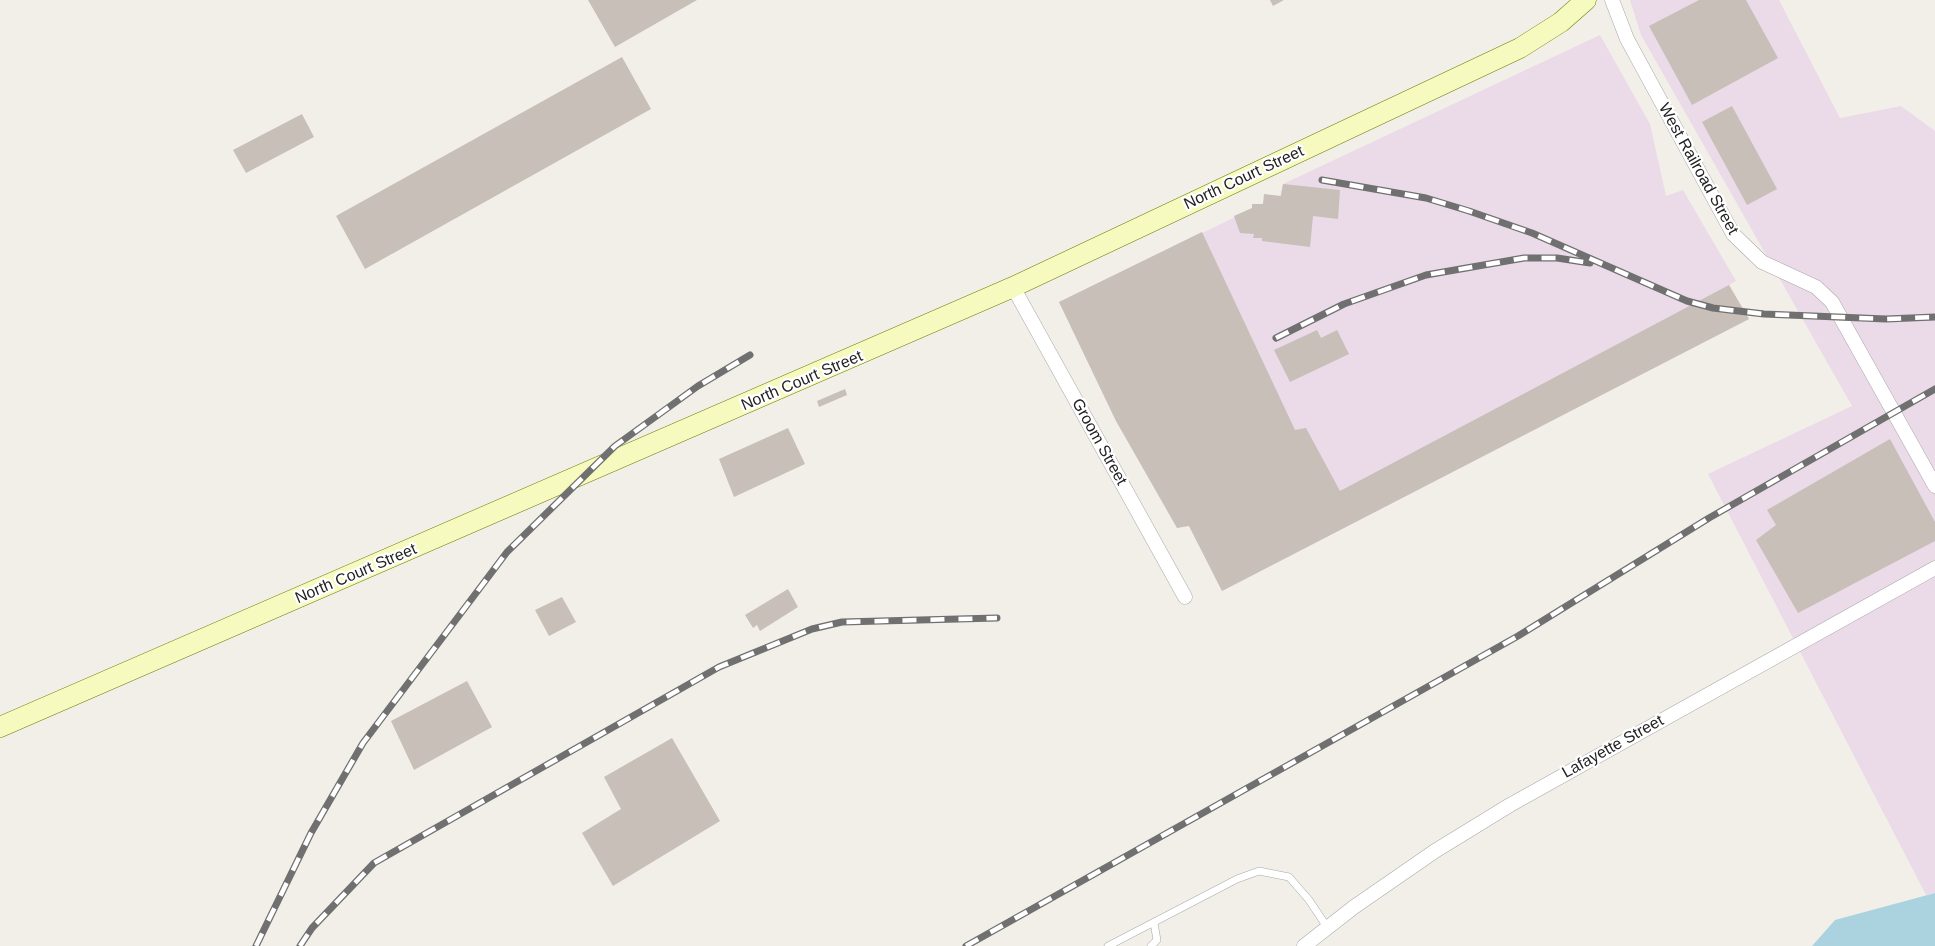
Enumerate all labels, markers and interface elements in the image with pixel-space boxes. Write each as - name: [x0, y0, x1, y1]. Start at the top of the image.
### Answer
- street label: West Railroad Street: [1654, 100, 1742, 238]
- street label: North Court Street: [1181, 142, 1307, 214]
- street label: North Court Street: [738, 347, 866, 415]
- street label: Groom Street: [1067, 395, 1131, 489]
- street label: North Court Street: [292, 540, 420, 608]
- street label: Lafayette Street: [1559, 711, 1667, 783]

